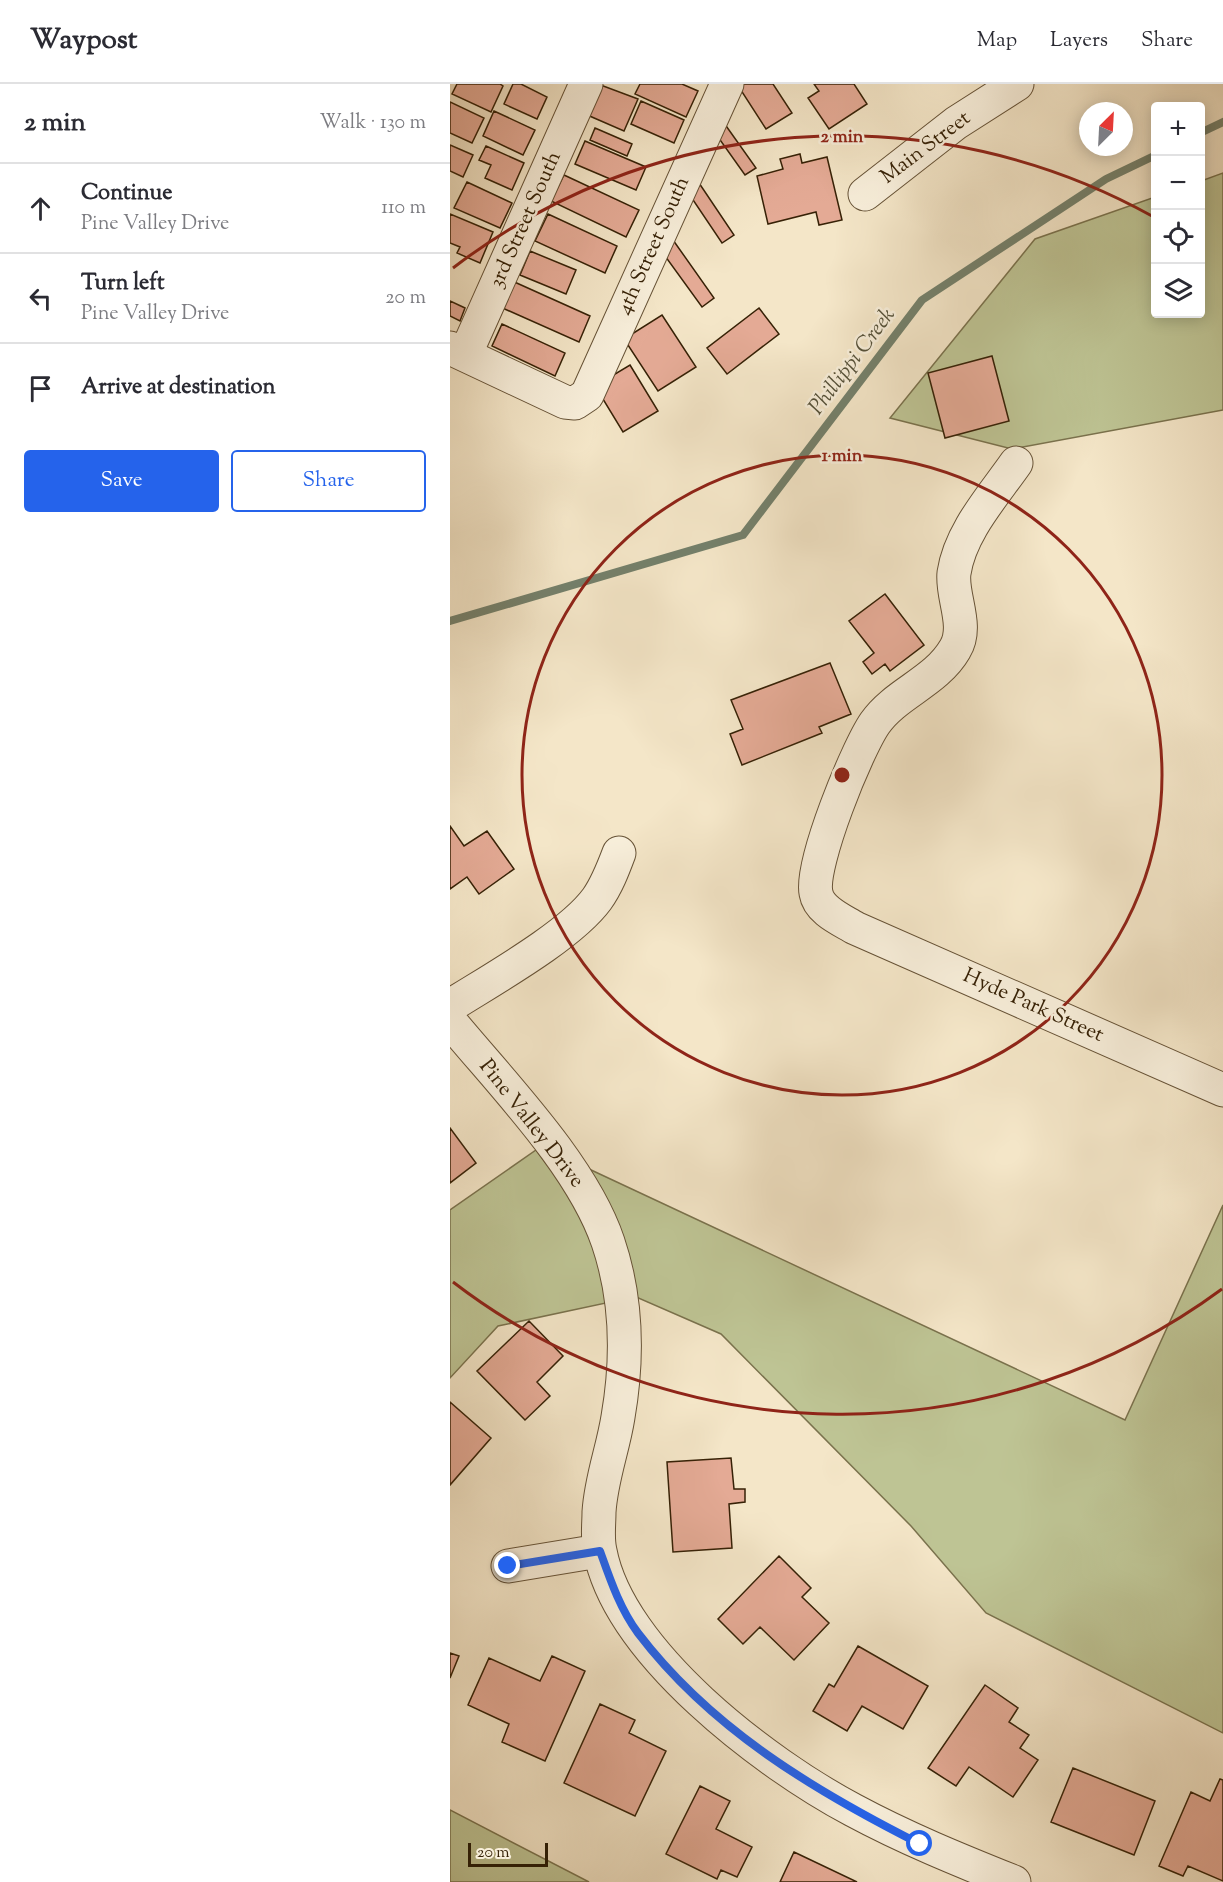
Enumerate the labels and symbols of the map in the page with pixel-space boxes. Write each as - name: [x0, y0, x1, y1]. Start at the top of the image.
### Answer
- north arrow: [1079, 102, 1133, 156]
- street label: Main Street: [875, 104, 977, 192]
- text: 2 min: [821, 125, 864, 151]
- street label: 3rd Street South: [482, 147, 570, 293]
- street label: 4th Street South: [610, 172, 698, 320]
- water label: Phillippi Creek: [802, 302, 904, 422]
- text: 1 min: [822, 444, 863, 470]
- centre of rings: [832, 765, 852, 785]
- street label: Hyde Park Street: [958, 961, 1108, 1051]
- street label: Pine Valley Drive: [471, 1053, 591, 1195]
- route end: [494, 1552, 520, 1578]
- route start: [906, 1830, 932, 1856]
- scale bar: [468, 1840, 548, 1868]

